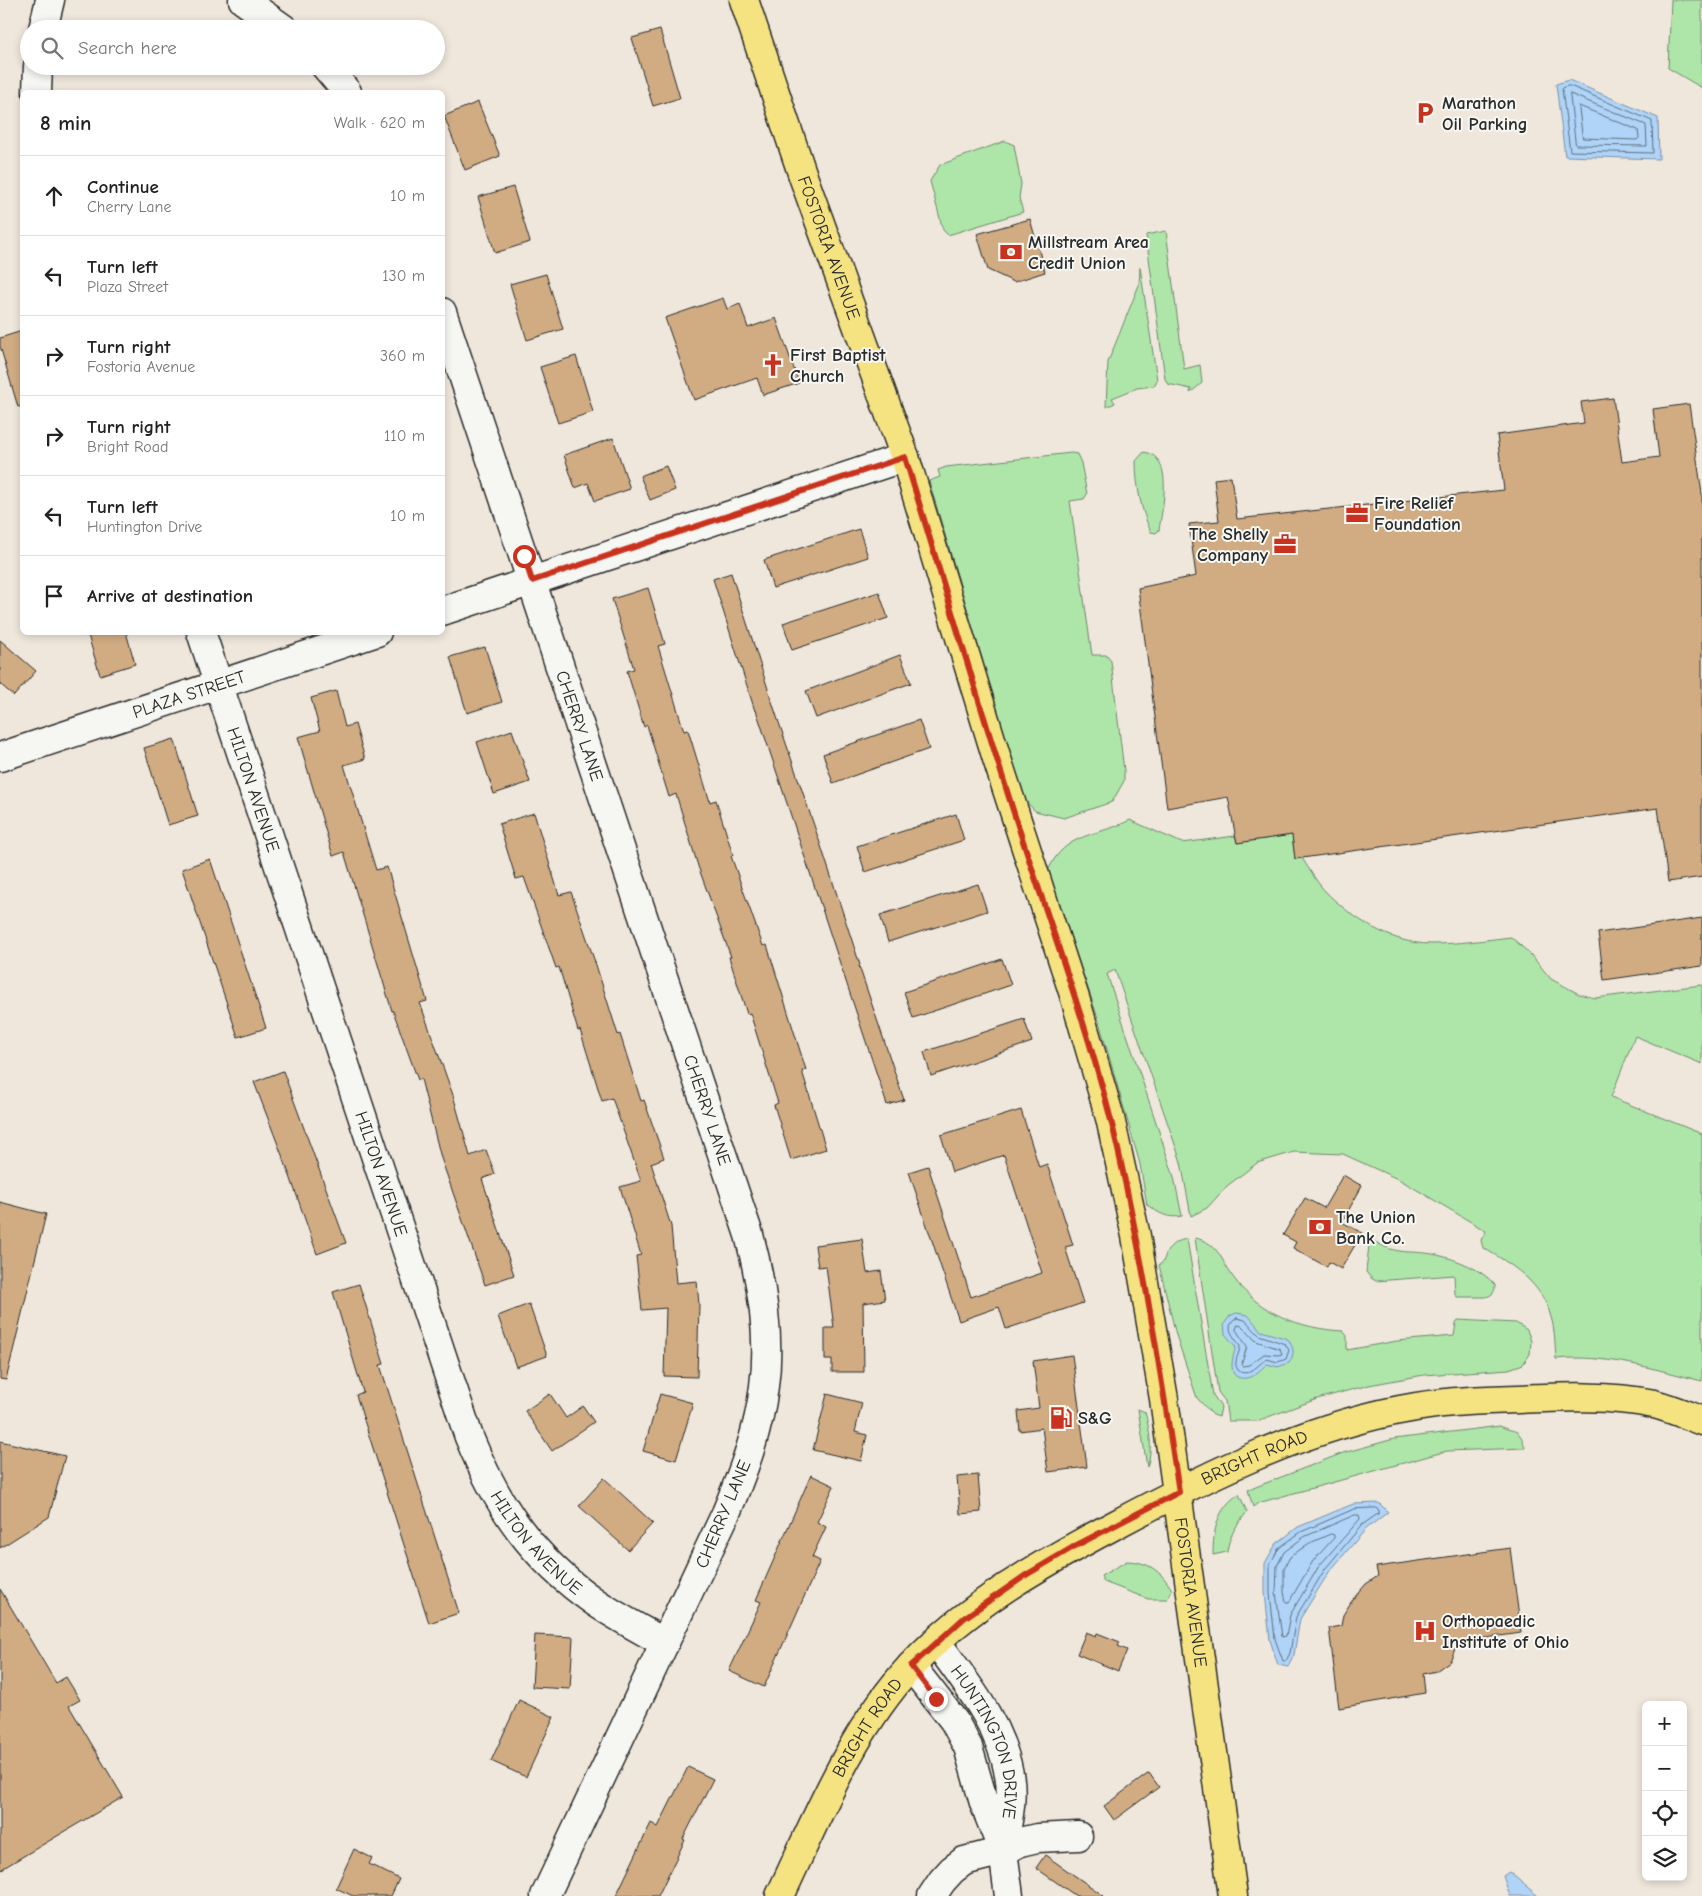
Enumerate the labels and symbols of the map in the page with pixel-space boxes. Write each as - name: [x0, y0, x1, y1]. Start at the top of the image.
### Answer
- place label: Marathon Oil Parking: [1442, 93, 1528, 135]
- parking icon: Marathon Oil Parking: [1412, 100, 1438, 126]
- street label: FOSTORIA AVENUE: [793, 173, 864, 323]
- place label: Millstream Area Credit Union: [1028, 232, 1149, 274]
- bank icon: Millstream Area Credit Union: [998, 239, 1024, 265]
- place label: First Baptist Church: [790, 345, 886, 387]
- church icon: First Baptist Church: [760, 352, 786, 378]
- place label: Fire Relief Foundation: [1374, 493, 1461, 535]
- office icon: Fire Relief Foundation: [1344, 500, 1370, 526]
- place label: The Shelly Company: [1189, 524, 1269, 566]
- office icon: The Shelly Company: [1272, 531, 1298, 557]
- route start: [513, 545, 536, 568]
- street label: PLAZA STREET: [130, 666, 249, 723]
- street label: CHERRY LANE: [551, 668, 607, 784]
- street label: HILTON AVENUE: [222, 724, 284, 855]
- street label: CHERRY LANE: [679, 1052, 735, 1168]
- street label: HILTON AVENUE: [350, 1109, 412, 1239]
- place label: The Union Bank Co.: [1336, 1207, 1415, 1249]
- bank icon: The Union Bank Co.: [1307, 1214, 1333, 1240]
- fuel station icon: S&G: [1048, 1405, 1074, 1431]
- place label: S&G: [1078, 1408, 1112, 1429]
- street label: BRIGHT ROAD: [1198, 1426, 1311, 1490]
- street label: CHERRY LANE: [691, 1457, 756, 1571]
- street label: HILTON AVENUE: [486, 1487, 586, 1599]
- street label: FOSTORIA AVENUE: [1170, 1516, 1211, 1669]
- place label: Orthopaedic Institute of Ohio: [1442, 1611, 1569, 1653]
- hospital icon: Orthopaedic Institute of Ohio: [1412, 1618, 1438, 1644]
- street label: HUNTINGTON DRIVE: [946, 1661, 1021, 1820]
- street label: BRIGHT ROAD: [828, 1674, 907, 1781]
- route end: [925, 1688, 948, 1711]

